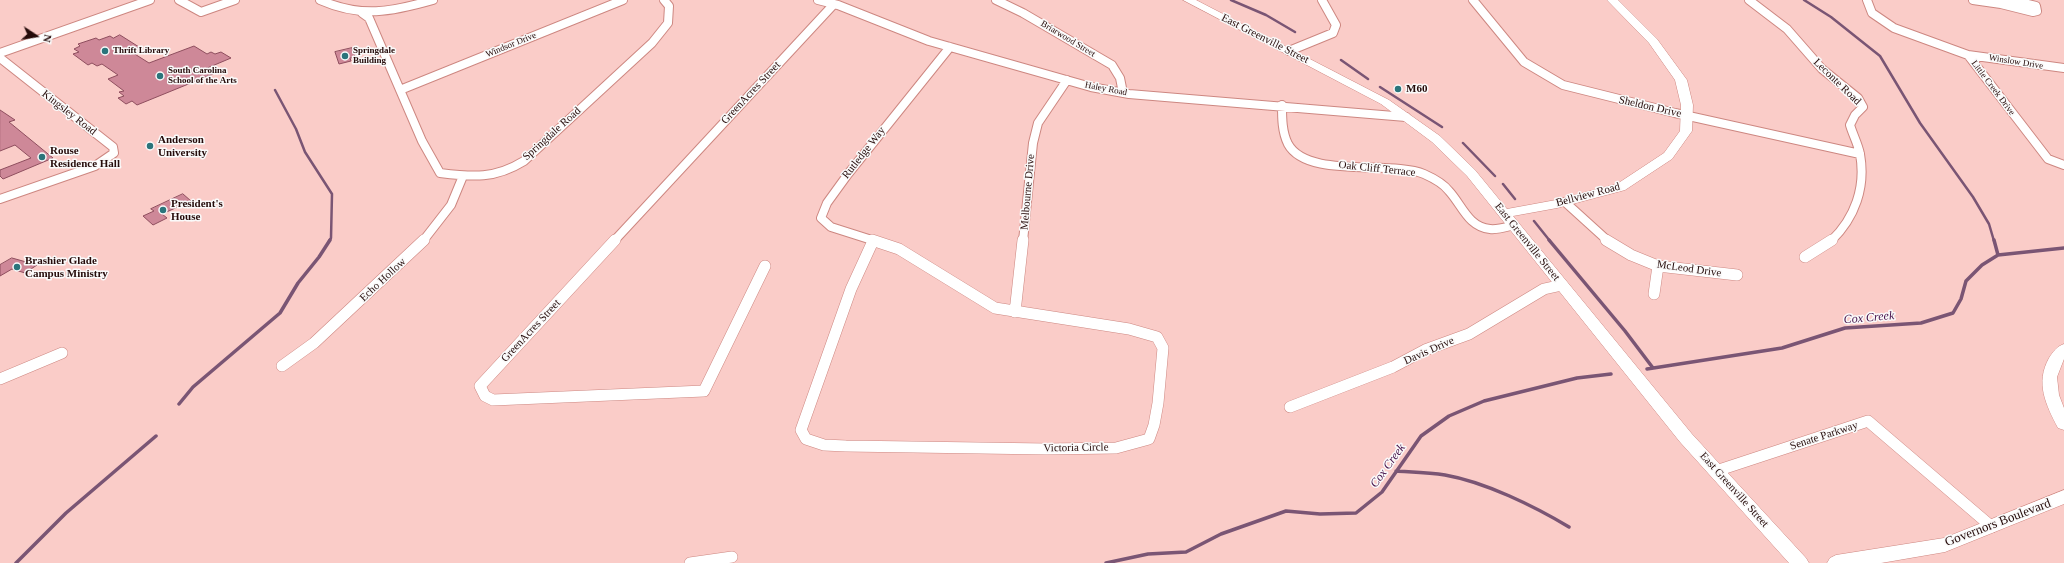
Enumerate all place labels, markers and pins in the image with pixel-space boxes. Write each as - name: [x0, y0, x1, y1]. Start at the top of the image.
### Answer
- marker: Thrift Library: [100, 46, 110, 56]
- place label: Thrift Library: [113, 46, 169, 56]
- place label: Springdale Building: [353, 46, 395, 67]
- marker: Springdale Building: [340, 51, 350, 61]
- place label: South Carolina School of the Arts: [168, 66, 237, 87]
- marker: South Carolina School of the Arts: [155, 71, 165, 81]
- place label: M60: [1406, 82, 1427, 96]
- marker: M60: [1393, 84, 1403, 94]
- place label: Anderson University: [158, 133, 207, 159]
- marker: Anderson University: [145, 141, 155, 151]
- place label: Rouse Residence Hall: [50, 144, 120, 170]
- marker: Rouse Residence Hall: [37, 152, 47, 162]
- place label: President's House: [171, 197, 223, 223]
- marker: President's House: [158, 205, 168, 215]
- place label: Brashier Glade Campus Ministry: [25, 254, 108, 280]
- marker: Brashier Glade Campus Ministry: [12, 262, 22, 272]

